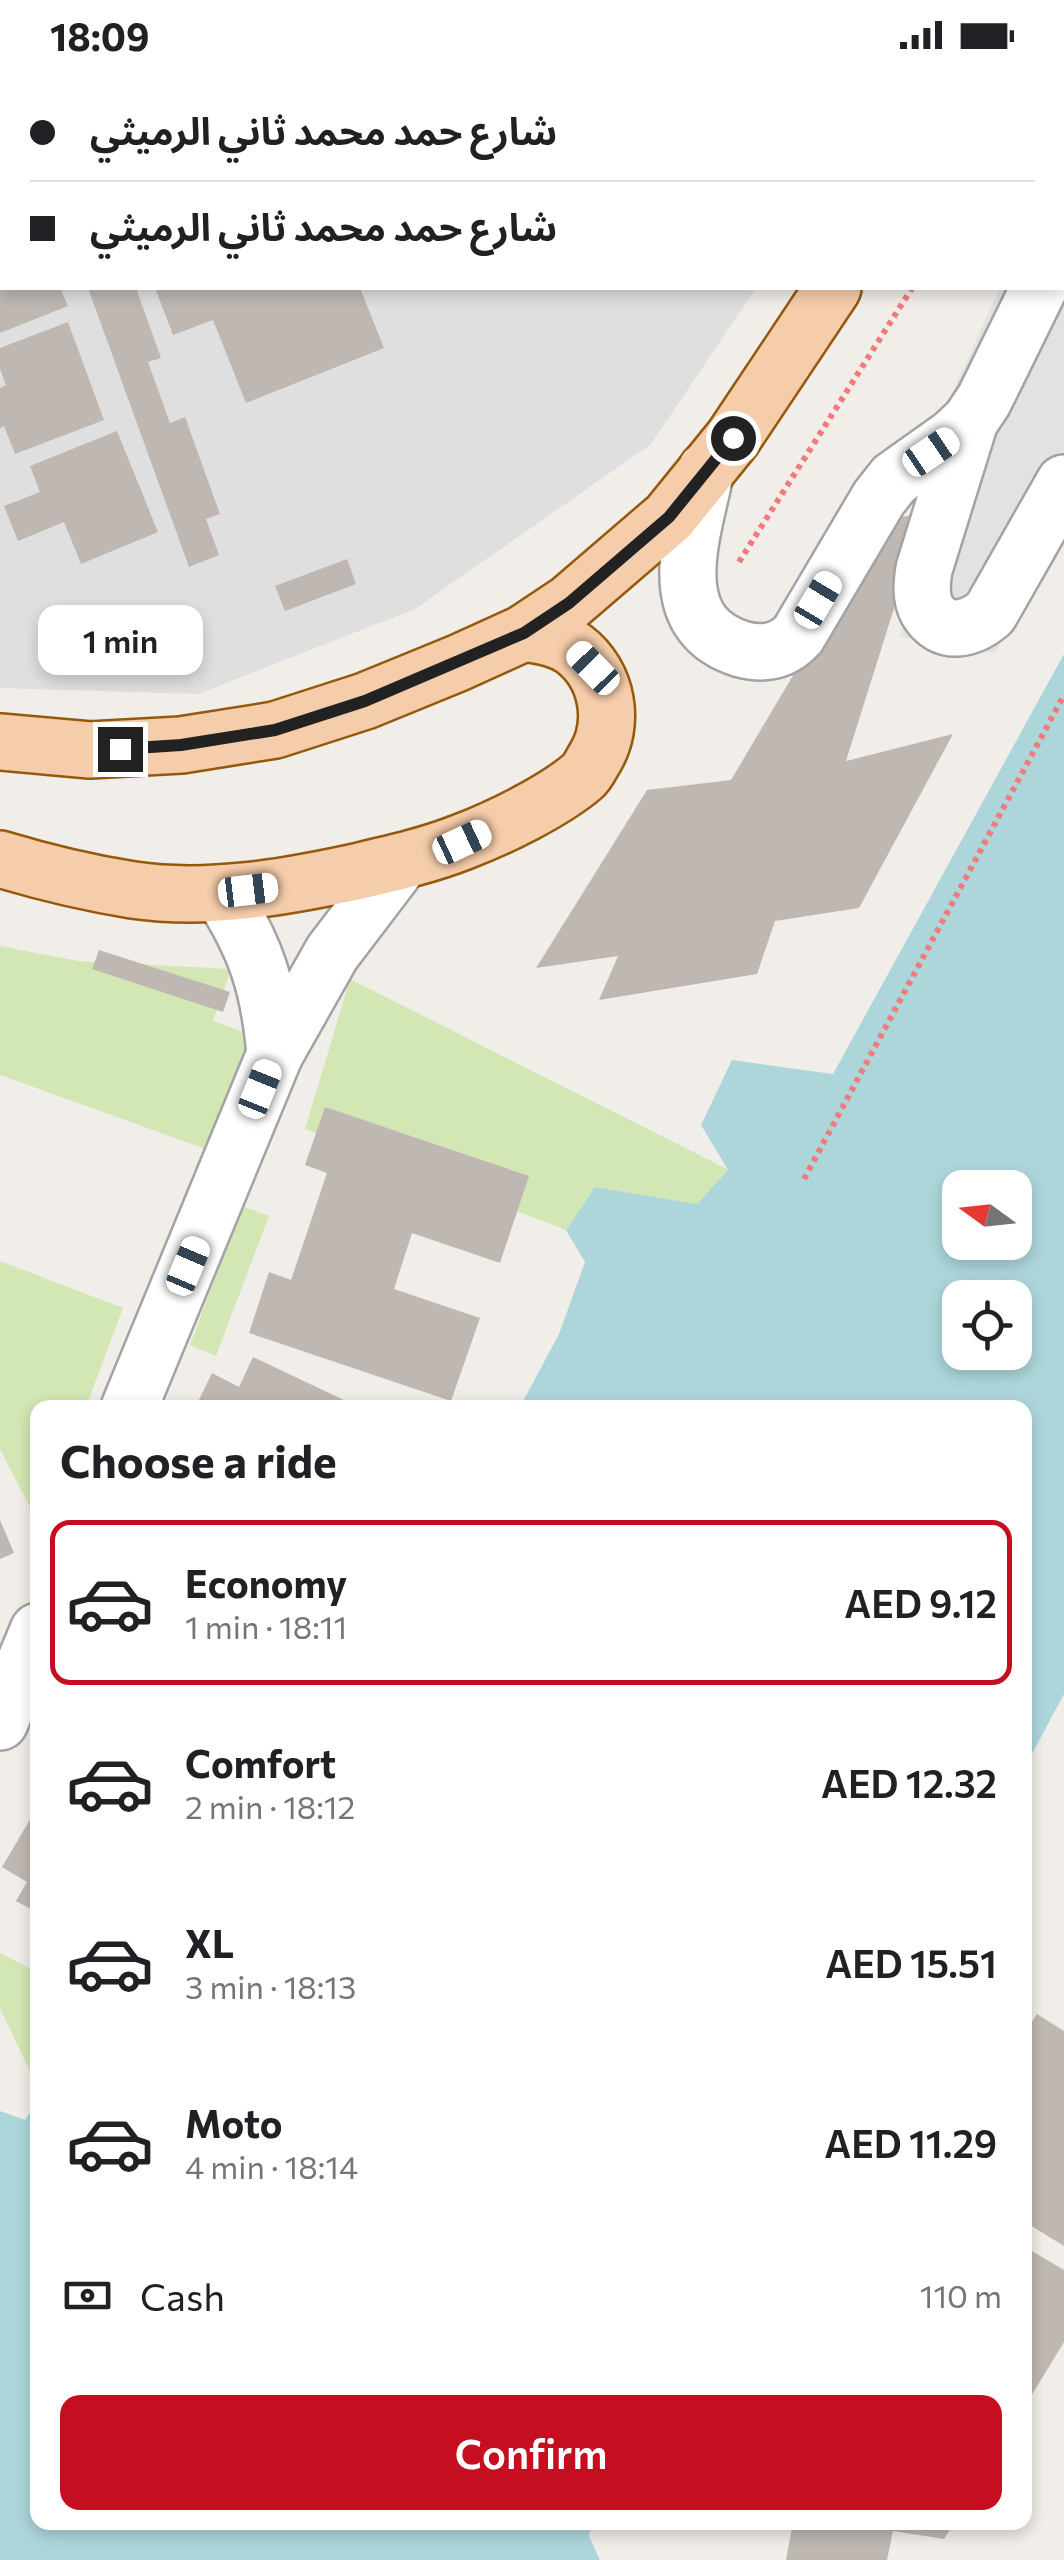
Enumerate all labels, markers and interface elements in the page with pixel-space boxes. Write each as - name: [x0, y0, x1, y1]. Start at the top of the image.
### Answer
- text: 18:09: [50, 12, 149, 59]
- text: شارع حمد محمد ثاني الرميثي: [90, 106, 557, 153]
- text: شارع حمد محمد ثاني الرميثي: [90, 202, 557, 249]
- route start: [711, 416, 756, 461]
- car: [898, 423, 964, 481]
- car: [790, 567, 846, 633]
- callout: 1 min: [38, 604, 202, 674]
- text: 1 min: [83, 620, 158, 660]
- car: [561, 636, 625, 700]
- route end: [98, 727, 143, 772]
- car: [428, 816, 496, 868]
- car: [216, 871, 280, 909]
- car: [235, 1056, 285, 1122]
- north arrow: [942, 1170, 1032, 1260]
- map controls: [942, 1170, 1032, 1370]
- car: [162, 1233, 214, 1299]
- button: locate: [942, 1280, 1032, 1370]
- text: Choose a ride: [60, 1432, 337, 1487]
- icon: car: [65, 1558, 155, 1648]
- text: Economy: [185, 1559, 347, 1606]
- text: AED 9.12: [844, 1579, 997, 1626]
- text: 1 min · 18:11: [185, 1606, 347, 1646]
- icon: car: [65, 1738, 155, 1828]
- text: Comfort: [185, 1739, 336, 1786]
- text: AED 12.32: [821, 1759, 997, 1806]
- text: 2 min · 18:12: [185, 1786, 355, 1826]
- icon: car: [65, 1918, 155, 2008]
- text: XL: [185, 1919, 234, 1966]
- text: AED 15.51: [825, 1939, 997, 1986]
- text: 3 min · 18:13: [185, 1966, 356, 2006]
- icon: car: [65, 2098, 155, 2188]
- text: Moto: [185, 2099, 283, 2146]
- text: AED 11.29: [824, 2119, 997, 2166]
- text: 4 min · 18:14: [185, 2146, 358, 2186]
- icon: cash: [60, 2268, 115, 2323]
- text: Cash: [140, 2272, 225, 2319]
- text: 110 m: [920, 2275, 1002, 2315]
- button: Confirm: [60, 2395, 1002, 2510]

